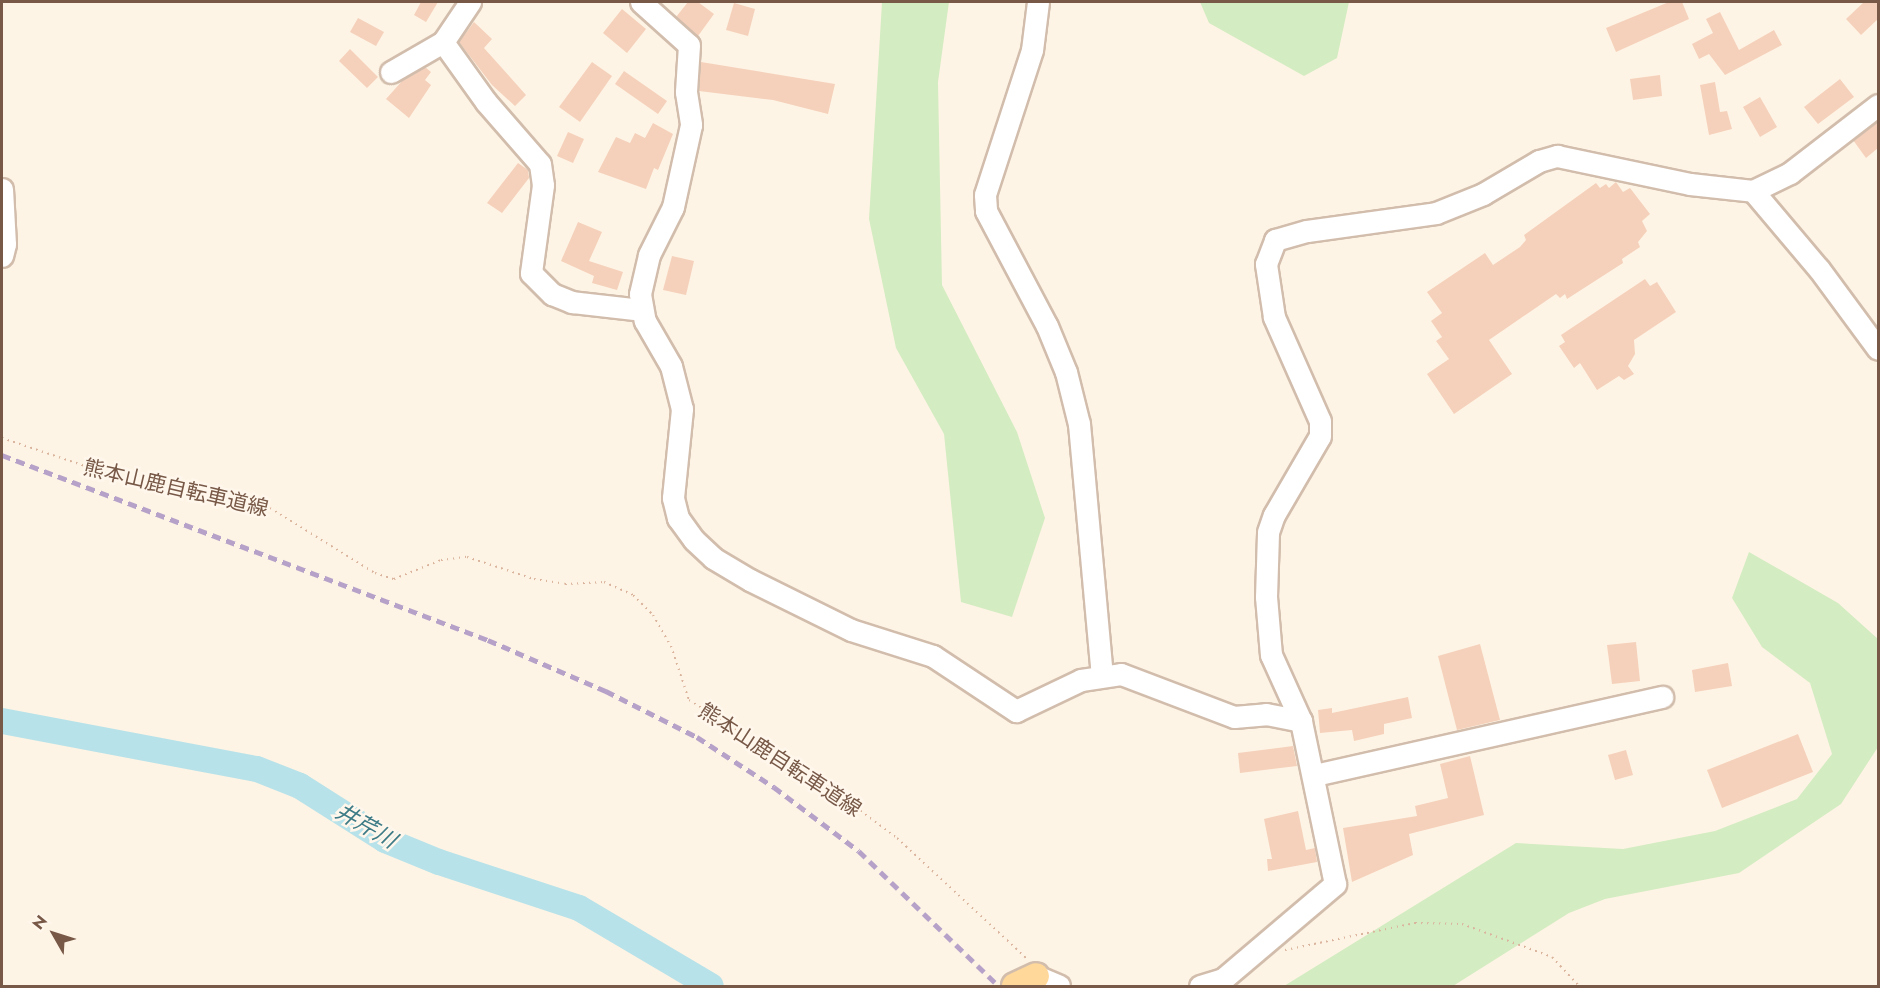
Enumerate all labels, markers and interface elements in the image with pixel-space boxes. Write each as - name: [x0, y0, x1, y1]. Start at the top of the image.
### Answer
- street label: 熊本山鹿自転車道線: [81, 454, 271, 522]
- street label: 熊本山鹿自転車道線: [694, 698, 866, 822]
- water label: 井芹川: [331, 798, 401, 854]
- north arrow: [24, 904, 84, 964]
- text: N: [27, 910, 53, 935]

